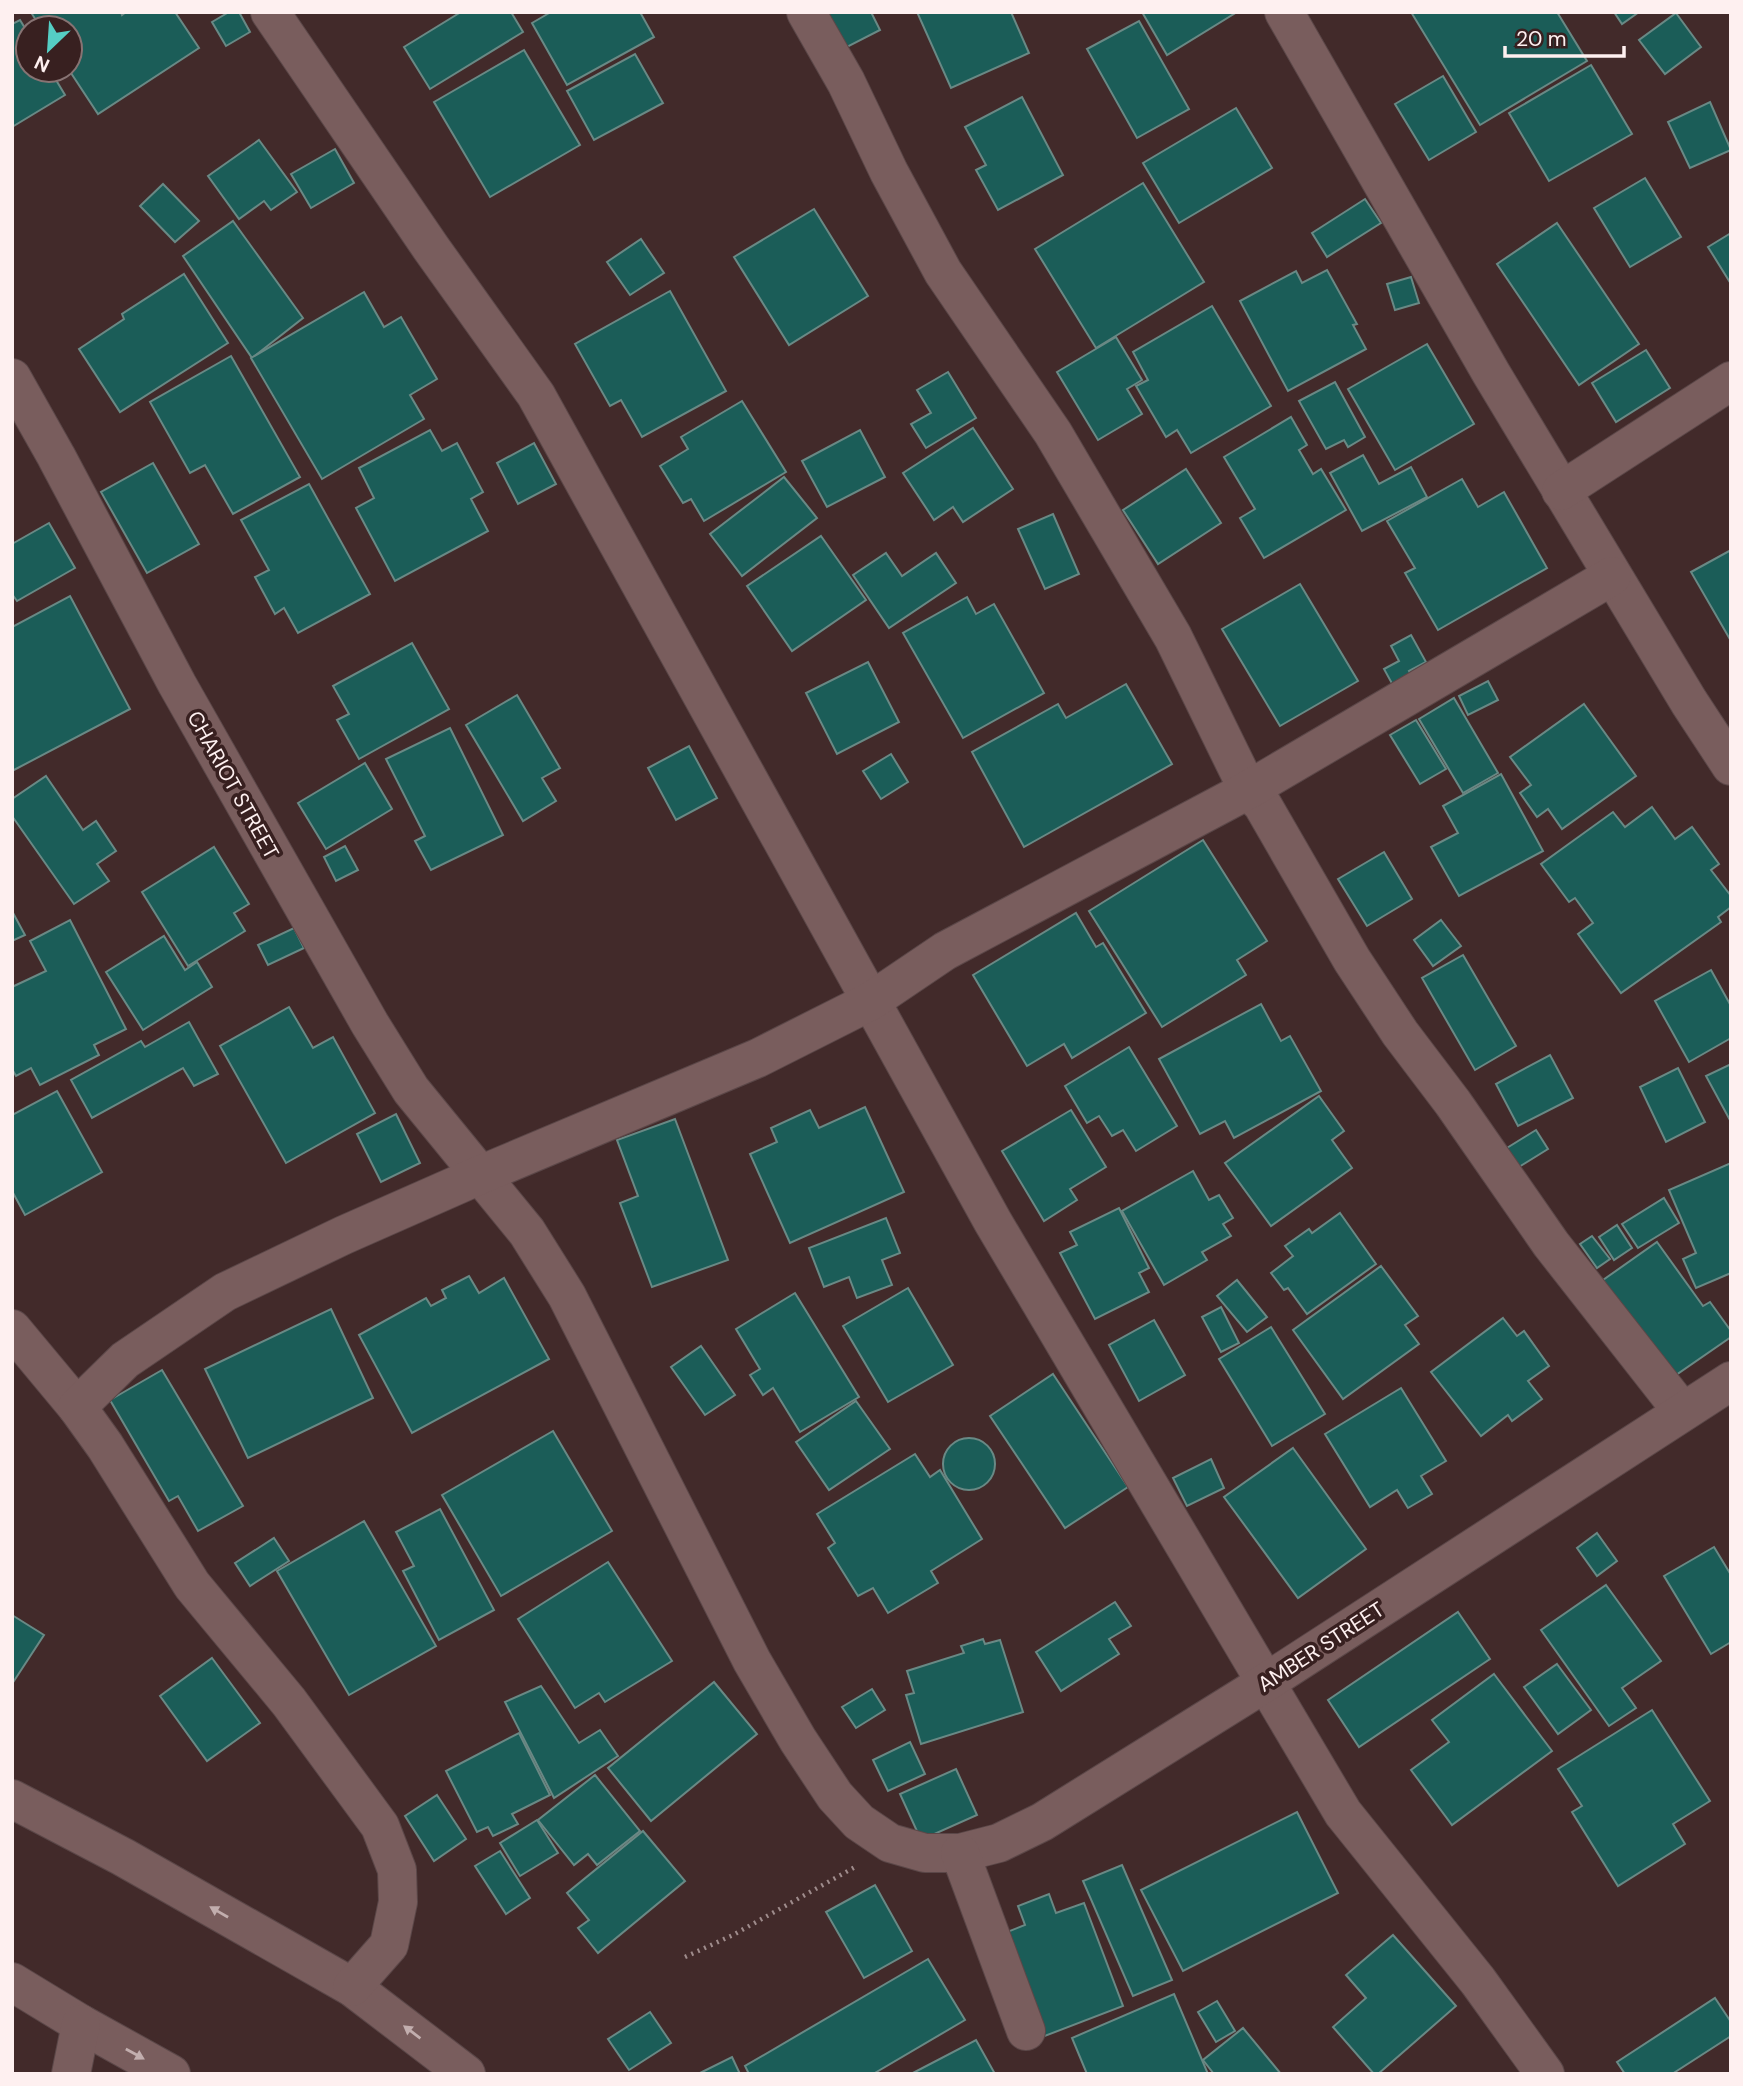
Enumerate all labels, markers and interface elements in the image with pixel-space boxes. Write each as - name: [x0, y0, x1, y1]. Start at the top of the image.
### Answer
- north arrow: [14, 14, 84, 84]
- scale bar: [1505, 14, 1624, 58]
- text: 20 m: [1516, 25, 1567, 53]
- text: N: [30, 50, 54, 78]
- street label: CHARIOT STREET: [181, 706, 285, 864]
- street label: AMBER STREET: [1252, 1595, 1390, 1698]
- one-way arrow: [210, 1906, 229, 1918]
- one-way arrow: [403, 2026, 421, 2040]
- one-way arrow: [125, 2048, 144, 2060]

